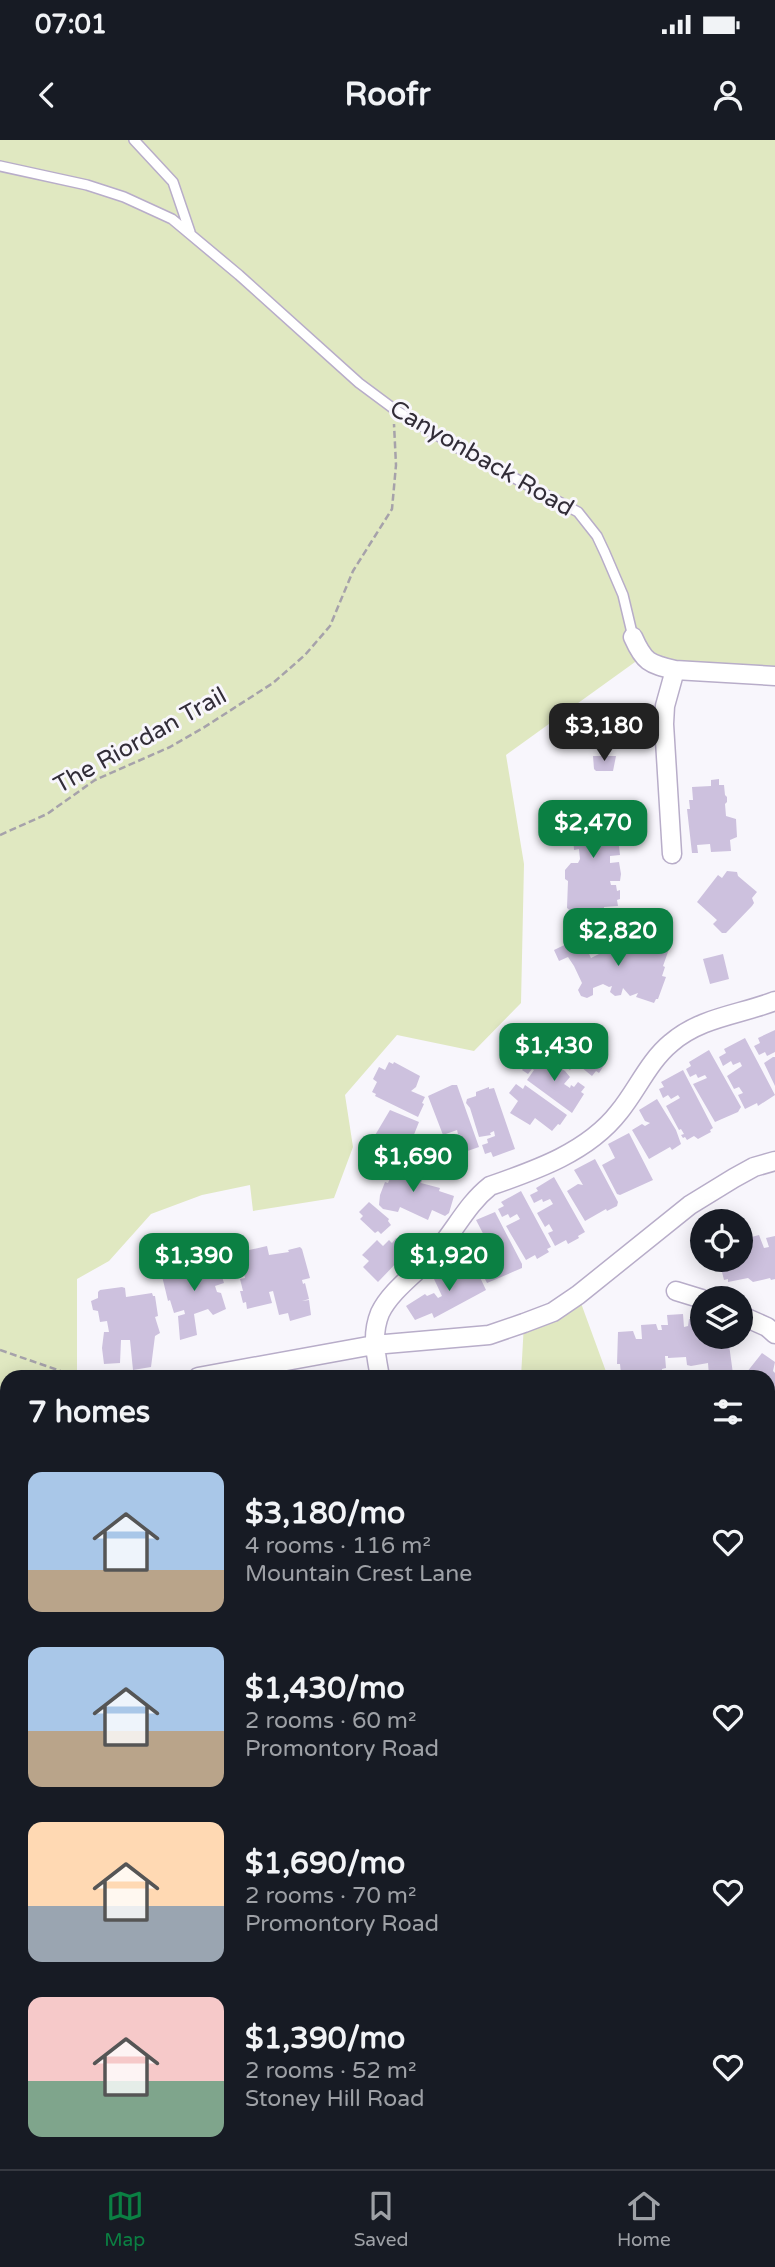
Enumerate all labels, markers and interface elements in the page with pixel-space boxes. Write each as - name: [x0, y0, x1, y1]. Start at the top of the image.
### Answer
- text: 07:01: [35, 9, 107, 40]
- icon: back: [28, 76, 66, 114]
- text: Roofr: [344, 76, 431, 114]
- icon: person: [709, 76, 747, 114]
- street label: Canyonback Road: [385, 394, 579, 523]
- street label: The Riordan Trail: [49, 681, 232, 800]
- pin: $3,180: [547, 704, 661, 763]
- text: $3,180: [565, 712, 643, 740]
- pin: $2,470: [536, 800, 650, 860]
- text: $2,470: [554, 809, 632, 837]
- pin: $2,820: [561, 908, 675, 968]
- text: $2,820: [579, 917, 657, 945]
- pin: $1,430: [497, 1024, 611, 1083]
- text: $1,430: [515, 1032, 593, 1060]
- pin: $1,690: [356, 1135, 470, 1194]
- text: $1,690: [374, 1143, 452, 1171]
- map controls: [690, 1209, 753, 1349]
- button: locate: [690, 1209, 753, 1272]
- pin: $1,390: [137, 1234, 251, 1293]
- pin: $1,920: [392, 1234, 506, 1293]
- text: $1,390: [155, 1242, 233, 1270]
- text: $1,920: [410, 1242, 488, 1270]
- button: layers: [690, 1286, 753, 1349]
- icon: filters: [709, 1393, 747, 1431]
- text: 7 homes: [28, 1394, 150, 1431]
- text: $3,180/mo: [245, 1495, 405, 1532]
- icon: home: [84, 1500, 168, 1584]
- icon: heart: [709, 1523, 747, 1561]
- text: 4 rooms · 116 m²: [245, 1532, 431, 1560]
- text: Mountain Crest Lane: [245, 1560, 472, 1588]
- text: $1,430/mo: [245, 1670, 405, 1707]
- icon: home: [84, 1675, 168, 1759]
- icon: heart: [709, 1698, 747, 1736]
- text: 2 rooms · 60 m²: [245, 1707, 416, 1735]
- text: Promontory Road: [245, 1735, 439, 1763]
- text: $1,690/mo: [245, 1845, 405, 1882]
- icon: home: [84, 1850, 168, 1934]
- icon: heart: [709, 1873, 747, 1911]
- text: 2 rooms · 70 m²: [245, 1882, 416, 1910]
- text: Promontory Road: [245, 1910, 439, 1938]
- text: $1,390/mo: [245, 2020, 405, 2057]
- icon: home: [84, 2025, 168, 2109]
- icon: heart: [709, 2048, 747, 2086]
- text: 2 rooms · 52 m²: [245, 2057, 416, 2085]
- text: Stoney Hill Road: [245, 2085, 425, 2113]
- tab: Map: [104, 2187, 145, 2251]
- tab: Saved: [354, 2187, 409, 2251]
- tab: Home: [617, 2187, 671, 2251]

